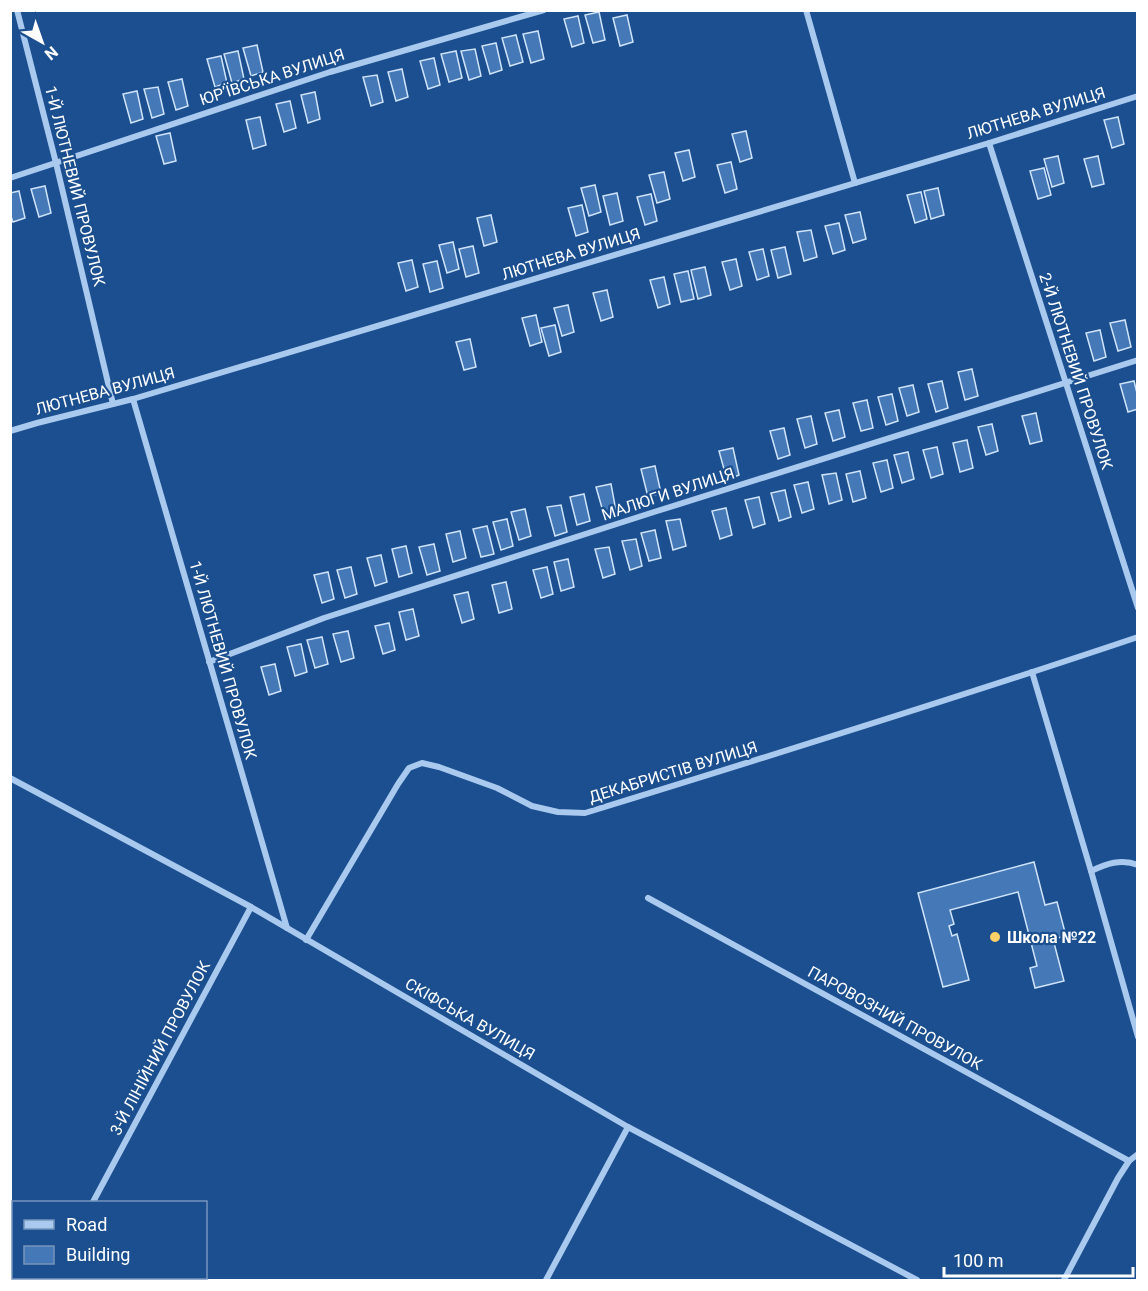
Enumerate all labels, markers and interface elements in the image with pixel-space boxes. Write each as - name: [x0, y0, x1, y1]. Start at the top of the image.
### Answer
- north arrow: [12, 12, 72, 72]
- text: N: [41, 42, 62, 64]
- street label: ЮР’ЇВСЬКА ВУЛИЦЯ: [197, 45, 347, 109]
- street label: ЛЮТНЕВА ВУЛИЦЯ: [964, 83, 1108, 143]
- street label: 1-Й ЛЮТНЕВИЙ ПРОВУЛОК: [41, 84, 109, 289]
- street label: ЛЮТНЕВА ВУЛИЦЯ: [499, 224, 643, 284]
- street label: 2-Й ЛЮТНЕВИЙ ПРОВУЛОК: [1035, 270, 1117, 472]
- street label: ЛЮТНЕВА ВУЛИЦЯ: [33, 363, 177, 419]
- street label: МАЛЮГИ ВУЛИЦЯ: [599, 464, 737, 524]
- street label: 1-Й ЛЮТНЕВИЙ ПРОВУЛОК: [186, 559, 261, 762]
- street label: ДЕКАБРИСТІВ ВУЛИЦЯ: [586, 737, 760, 807]
- place label: Школа №22: [1007, 928, 1096, 947]
- marker: Школа №22: [988, 930, 1002, 944]
- street label: 3-Й ЛІНІЙНИЙ ПРОВУЛОК: [106, 957, 214, 1138]
- street label: ПАРОВОЗНИЙ ПРОВУЛОК: [805, 962, 986, 1074]
- street label: СКІФСЬКА ВУЛИЦЯ: [402, 974, 538, 1064]
- legend: [12, 1201, 207, 1279]
- text: Road: [66, 1214, 107, 1235]
- scale bar: [944, 1240, 1133, 1278]
- text: Building: [66, 1244, 130, 1265]
- text: 100 m: [953, 1250, 1004, 1271]

